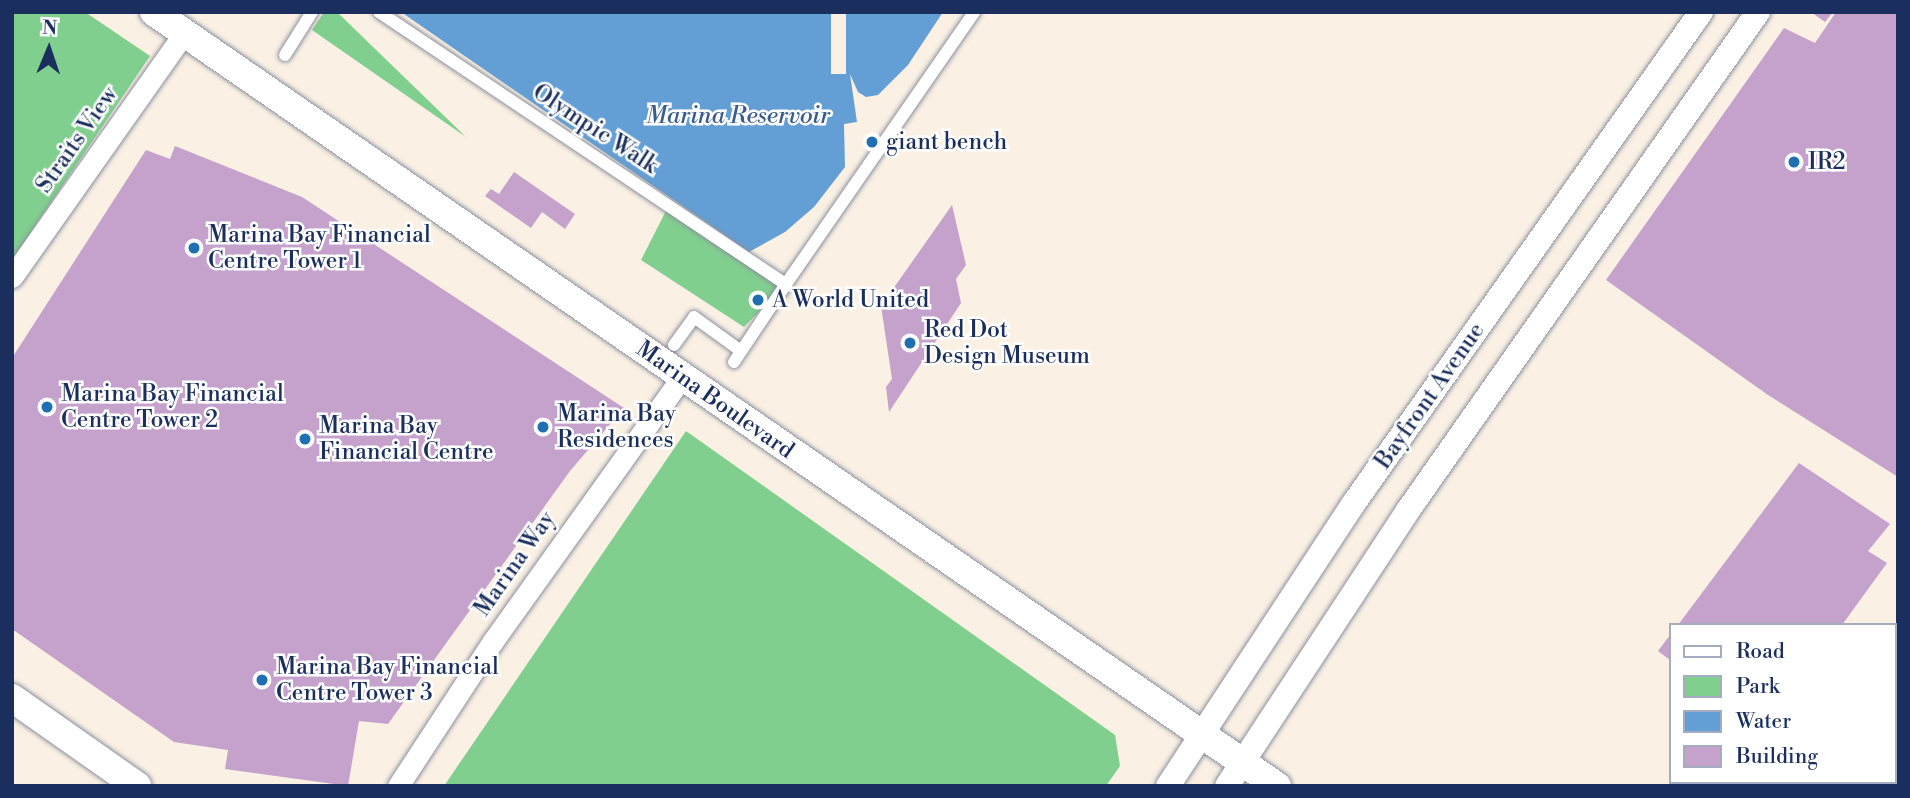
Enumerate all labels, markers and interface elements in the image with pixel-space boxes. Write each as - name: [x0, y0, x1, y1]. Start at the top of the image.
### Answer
- north arrow: [14, 14, 84, 84]
- text: N: [42, 16, 58, 40]
- street label: Olympic Walk: [527, 78, 663, 180]
- street label: Straits View: [30, 82, 124, 198]
- water label: Marina Reservoir: [646, 103, 830, 131]
- place label: giant bench: [886, 128, 1007, 156]
- marker: giant bench: [864, 134, 880, 150]
- place label: IR2: [1808, 148, 1846, 176]
- marker: IR2: [1786, 154, 1802, 170]
- place label: Marina Bay Financial Centre Tower 1: [208, 221, 431, 275]
- marker: Marina Bay Financial Centre Tower 1: [186, 240, 202, 256]
- place label: A World United: [772, 286, 929, 314]
- marker: A World United: [750, 292, 766, 308]
- place label: Red Dot Design Museum: [924, 316, 1090, 370]
- street label: Bayfront Avenue: [1369, 318, 1491, 474]
- street label: Marina Boulevard: [631, 335, 799, 465]
- marker: Red Dot Design Museum: [902, 335, 918, 351]
- place label: Marina Bay Financial Centre Tower 2: [61, 380, 284, 434]
- marker: Marina Bay Financial Centre Tower 2: [39, 399, 55, 415]
- place label: Marina Bay Residences: [557, 400, 676, 454]
- place label: Marina Bay Financial Centre: [319, 412, 494, 466]
- marker: Marina Bay Residences: [535, 419, 551, 435]
- marker: Marina Bay Financial Centre: [297, 431, 313, 447]
- street label: Marina Way: [469, 506, 561, 622]
- legend: [1668, 623, 1896, 784]
- text: Road: [1736, 639, 1785, 665]
- place label: Marina Bay Financial Centre Tower 3: [276, 653, 499, 707]
- marker: Marina Bay Financial Centre Tower 3: [254, 672, 270, 688]
- text: Park: [1736, 674, 1780, 700]
- text: Water: [1736, 709, 1791, 735]
- text: Building: [1736, 744, 1818, 770]

